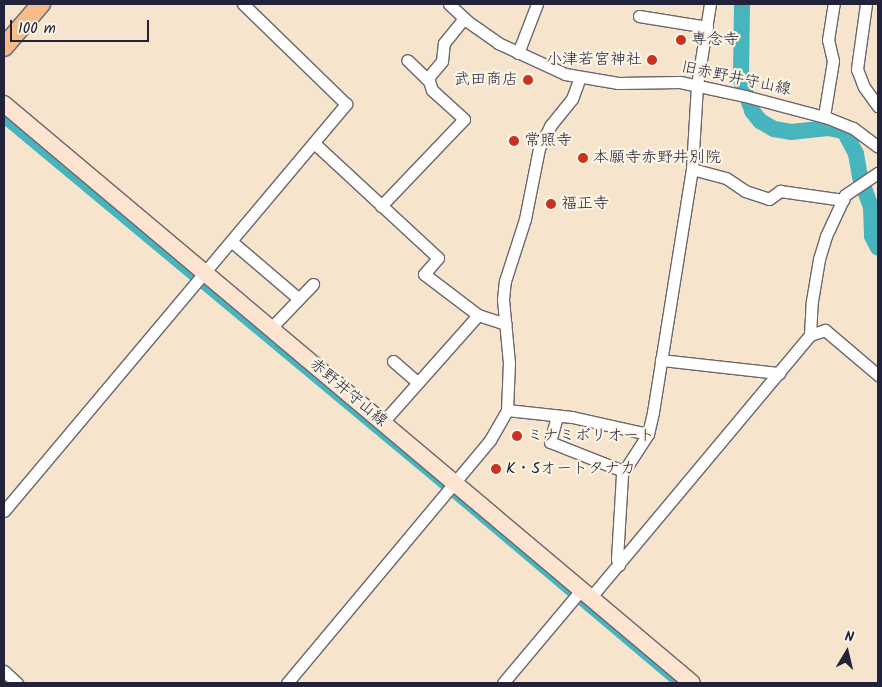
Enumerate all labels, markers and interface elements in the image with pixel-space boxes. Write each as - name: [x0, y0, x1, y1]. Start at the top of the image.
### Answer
- scale bar: [12, 10, 151, 42]
- text: 100 m: [18, 17, 56, 41]
- place label: 専念寺: [691, 30, 739, 50]
- marker: 専念寺: [675, 34, 687, 46]
- place label: 小津若宮神社: [546, 50, 642, 70]
- marker: 小津若宮神社: [646, 54, 658, 66]
- street label: 旧赤野井守山線: [679, 58, 793, 100]
- place label: 武田商店: [454, 70, 518, 90]
- marker: 武田商店: [522, 74, 534, 86]
- place label: 常照寺: [524, 131, 572, 151]
- marker: 常照寺: [508, 135, 520, 147]
- place label: 本願寺赤野井別院: [593, 148, 721, 168]
- marker: 本願寺赤野井別院: [577, 152, 589, 164]
- place label: 福正寺: [561, 194, 609, 214]
- marker: 福正寺: [545, 198, 557, 210]
- street label: 赤野井守山線: [305, 355, 391, 431]
- place label: ミナミボリオート: [527, 426, 655, 446]
- marker: ミナミボリオート: [511, 430, 523, 442]
- place label: K・Sオートタナカ: [506, 459, 636, 479]
- marker: K・Sオートタナカ: [490, 463, 502, 475]
- text: N: [843, 626, 855, 649]
- north arrow: [822, 627, 872, 677]

